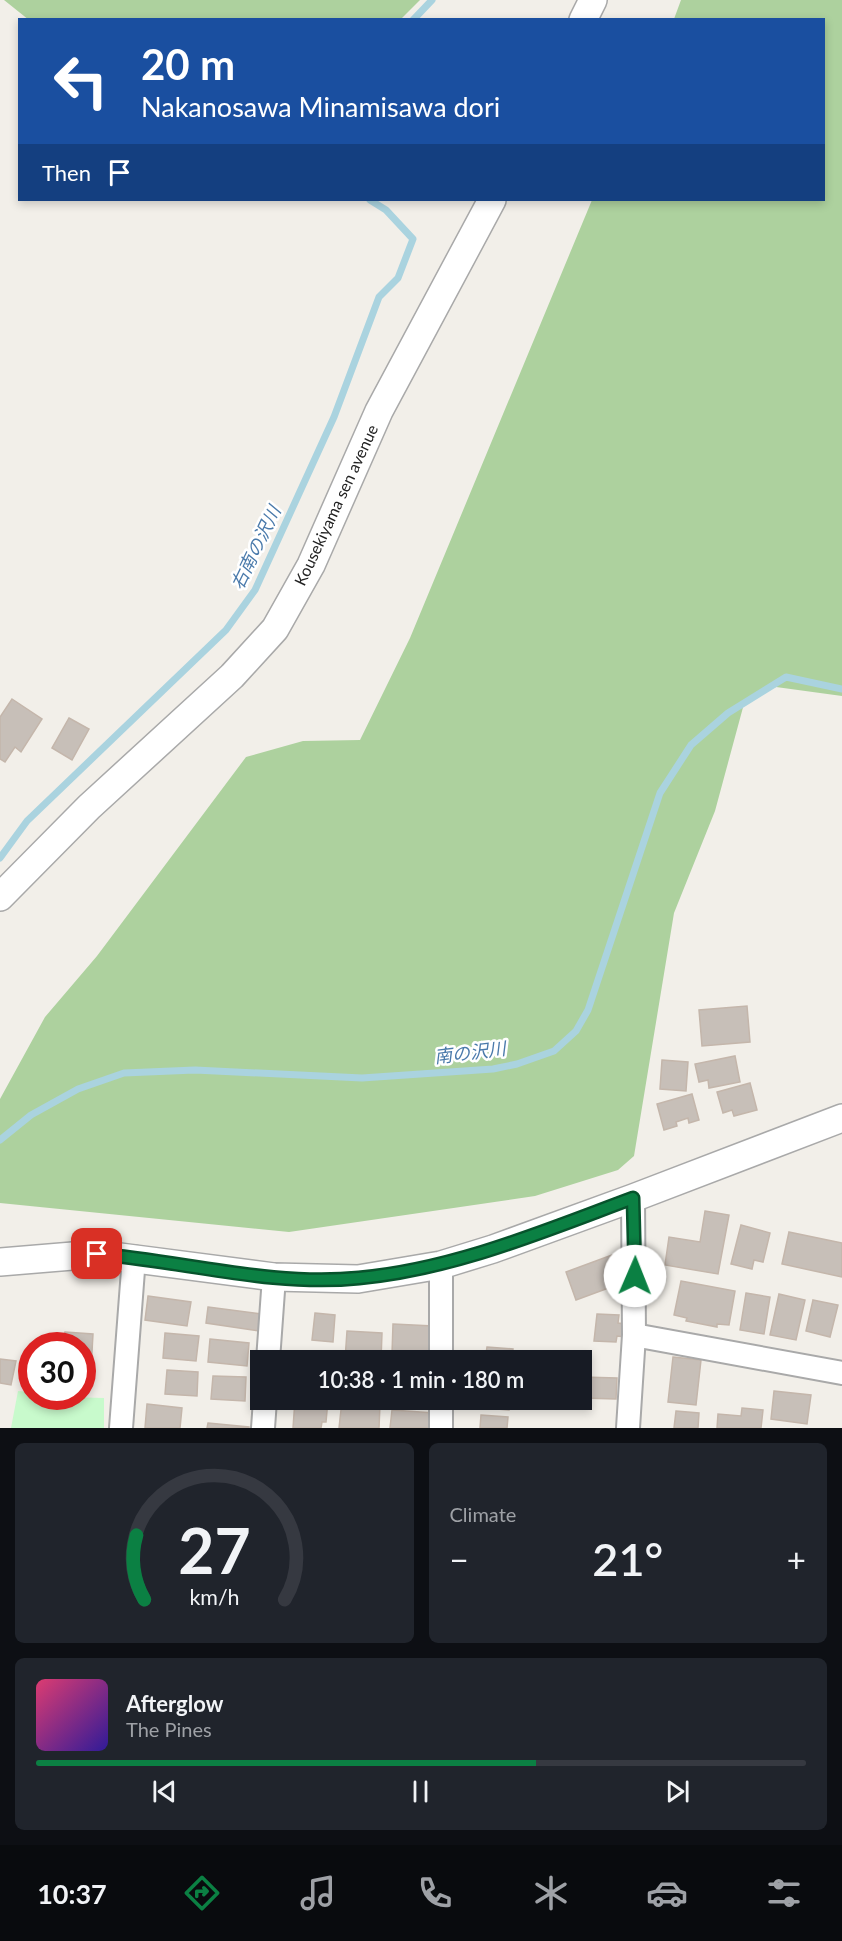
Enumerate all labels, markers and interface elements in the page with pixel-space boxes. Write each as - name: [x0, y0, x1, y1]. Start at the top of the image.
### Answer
- text: 20 m: [141, 39, 235, 89]
- icon: left: [42, 42, 120, 120]
- text: Nakanosawa Minamisawa dori: [141, 90, 500, 123]
- icon: arrive: [103, 156, 136, 189]
- text: Then: [42, 159, 91, 186]
- street label: Kousekiyama sen avenue: [290, 421, 381, 588]
- water label: 右南の沢川: [225, 500, 286, 593]
- water label: 南の沢川: [433, 1036, 509, 1067]
- pin: [71, 1228, 122, 1279]
- icon: arrive: [80, 1237, 113, 1270]
- position arrow: [603, 1244, 667, 1308]
- speed limit sign: 30: [18, 1332, 96, 1410]
- text: 10:38 · 1 min · 180 m: [318, 1366, 524, 1393]
- text: Climate: [450, 1502, 516, 1526]
- text: 27: [178, 1512, 250, 1587]
- text: 21°: [592, 1532, 663, 1586]
- text: −: [450, 1539, 469, 1579]
- text: +: [787, 1539, 806, 1579]
- text: km/h: [189, 1584, 239, 1610]
- text: Afterglow: [126, 1690, 223, 1717]
- text: The Pines: [126, 1717, 212, 1741]
- icon: previous: [148, 1775, 181, 1808]
- icon: pause: [404, 1775, 437, 1808]
- icon: next: [661, 1775, 694, 1808]
- icon: directions: [181, 1872, 223, 1914]
- icon: music: [297, 1872, 339, 1914]
- icon: phone: [414, 1872, 456, 1914]
- icon: climate: [530, 1872, 572, 1914]
- icon: car: [646, 1872, 688, 1914]
- icon: filters: [763, 1872, 805, 1914]
- text: 10:37: [37, 1877, 107, 1910]

